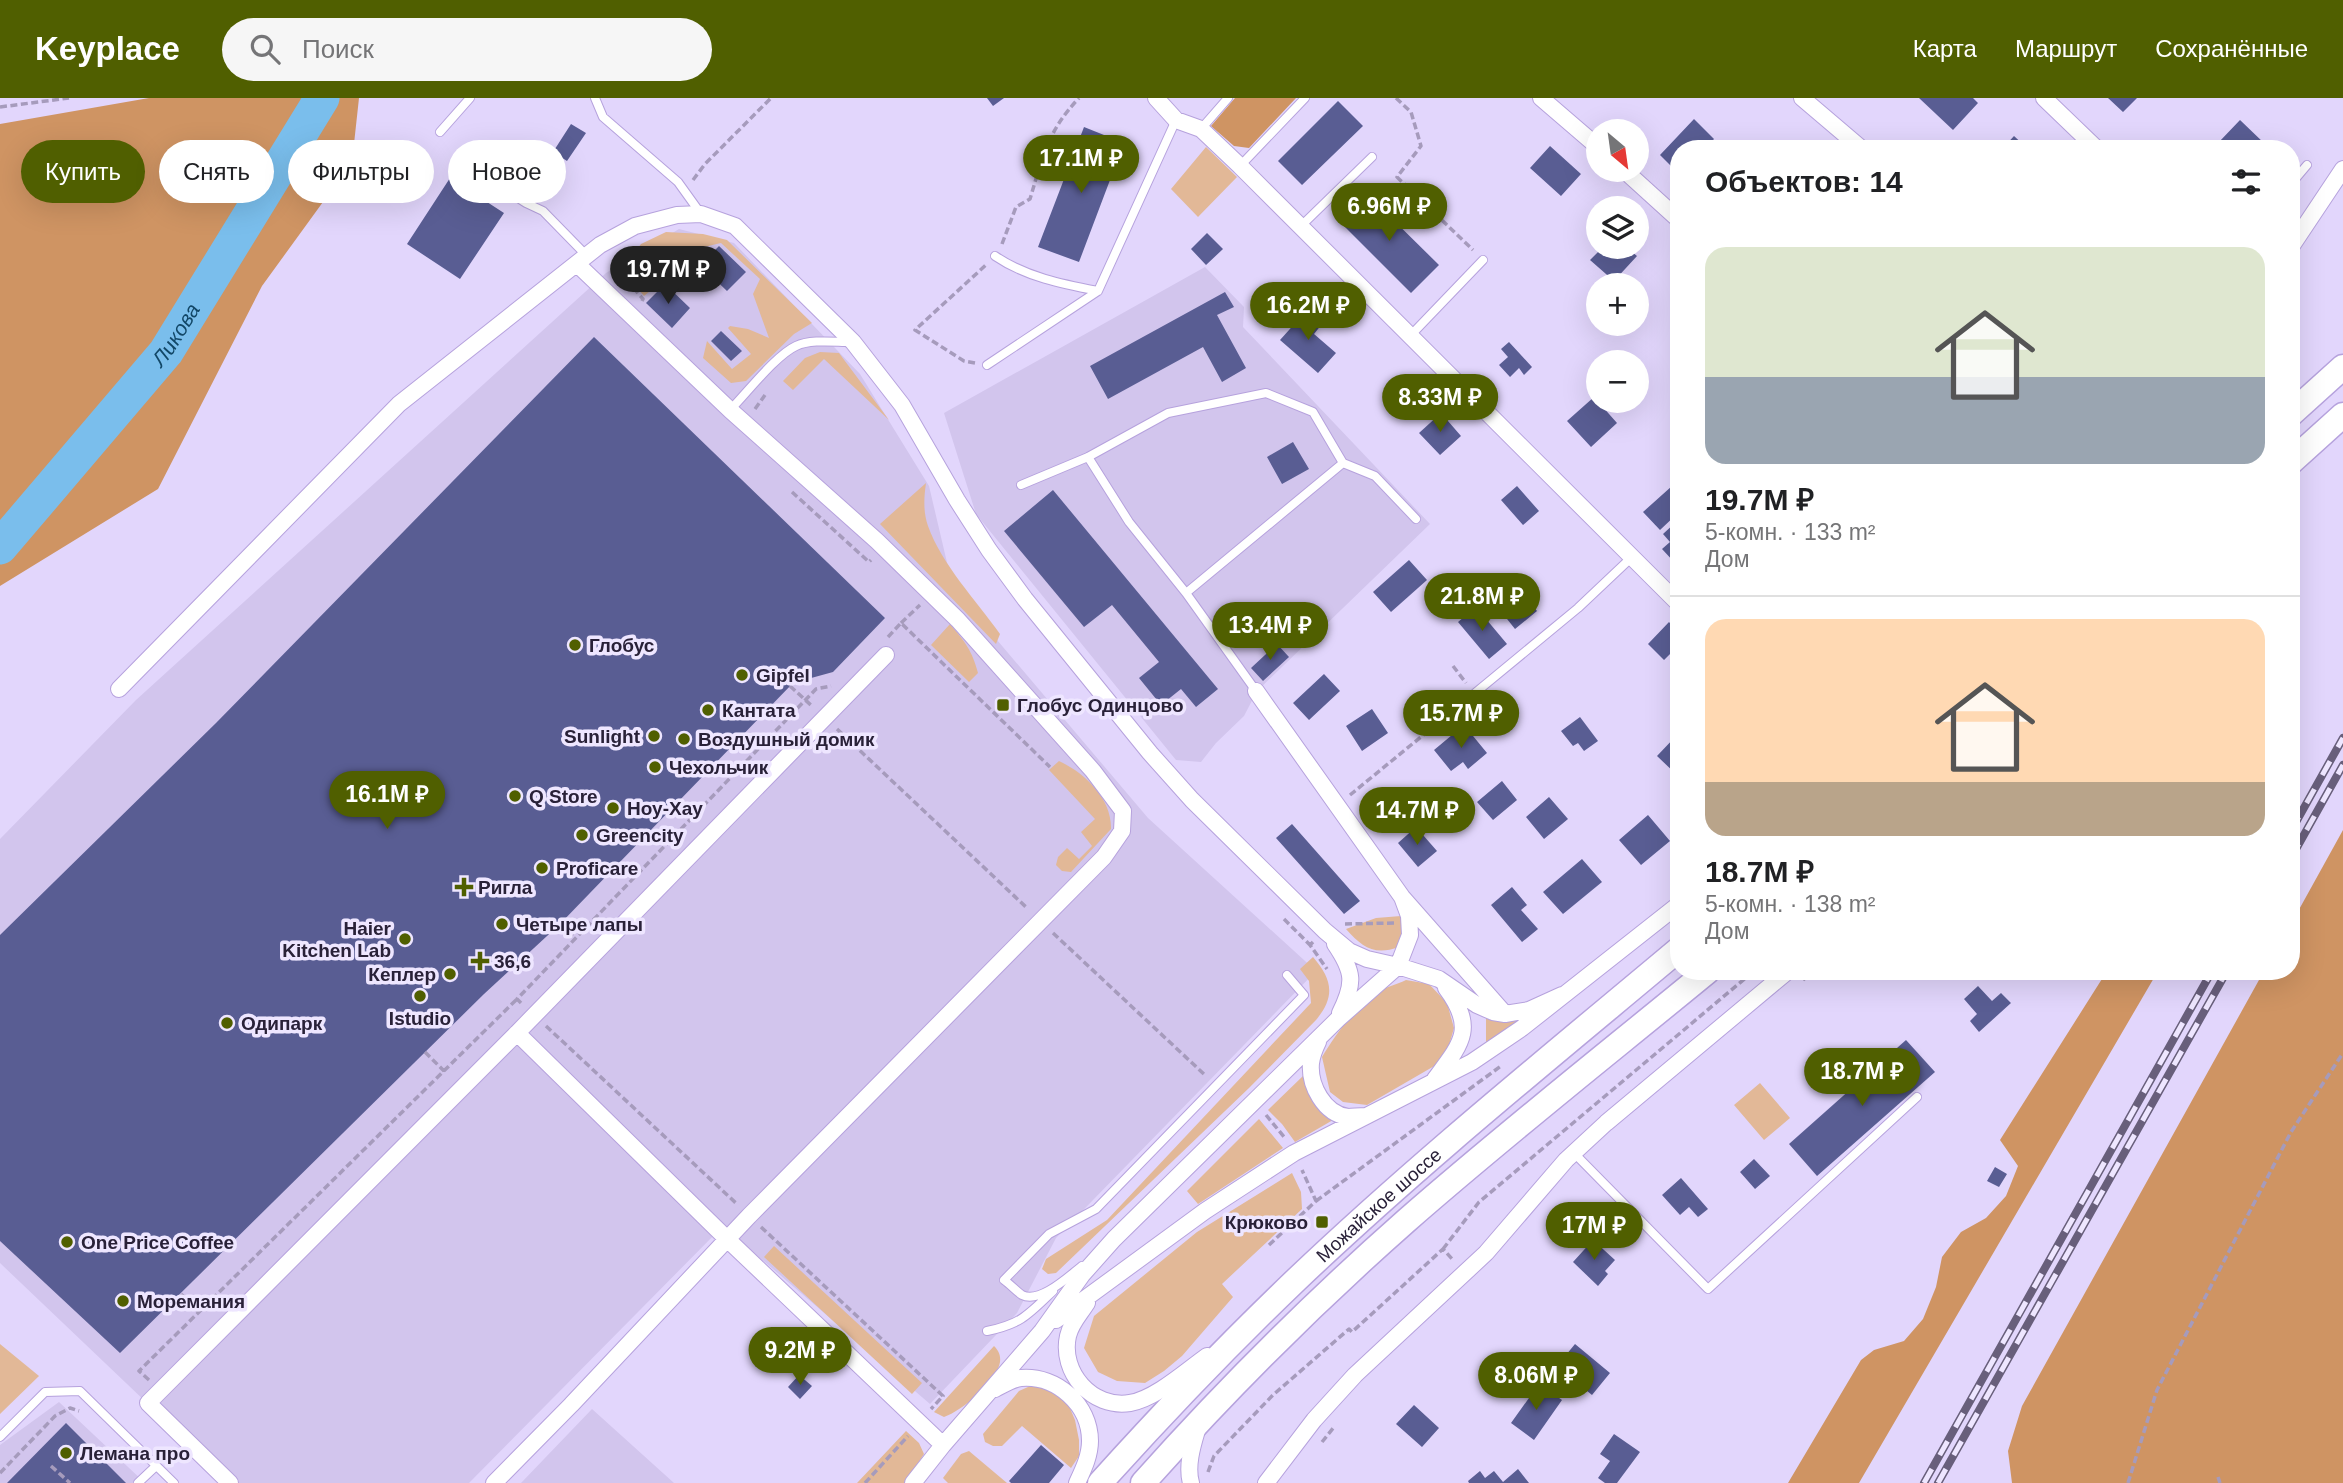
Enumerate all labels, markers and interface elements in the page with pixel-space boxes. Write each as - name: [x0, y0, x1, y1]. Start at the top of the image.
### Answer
- search box: [222, 18, 712, 81]
- text: Keyplace: [35, 30, 180, 67]
- icon: search: [246, 30, 284, 68]
- text: Поиск: [302, 34, 374, 64]
- text: Карта: [1913, 35, 1977, 62]
- text: Маршрут: [2015, 35, 2117, 62]
- text: Сохранённые: [2155, 35, 2308, 62]
- north arrow: [1586, 119, 1648, 182]
- map controls: [1586, 119, 1649, 413]
- pin: 17.1M ₽: [1016, 136, 1146, 195]
- chip: Купить: [21, 140, 145, 203]
- chip: Снять: [159, 140, 274, 203]
- chip: Фильтры: [288, 140, 434, 203]
- chip: Новое: [448, 140, 566, 203]
- text: 17.1M ₽: [1039, 145, 1123, 171]
- icon: filters: [2227, 163, 2265, 201]
- text: Объектов: 14: [1705, 165, 1903, 198]
- pin: 6.96M ₽: [1324, 184, 1454, 243]
- text: 6.96M ₽: [1347, 193, 1431, 219]
- button: layers: [1586, 196, 1649, 259]
- pin: 19.7M ₽: [603, 246, 733, 306]
- text: 19.7M ₽: [626, 256, 710, 282]
- button: +: [1586, 273, 1649, 336]
- pin: 16.2M ₽: [1243, 282, 1373, 342]
- text: 16.2M ₽: [1266, 292, 1350, 318]
- icon: home: [1922, 292, 2048, 418]
- water label: Ликова: [146, 299, 204, 372]
- button: −: [1586, 350, 1649, 413]
- pin: 8.33M ₽: [1375, 374, 1505, 434]
- text: 8.33M ₽: [1398, 384, 1482, 410]
- text: 19.7M ₽: [1705, 483, 1814, 516]
- text: 5-комн. · 133 m²: [1705, 519, 1876, 545]
- text: Дом: [1705, 546, 1749, 572]
- pin: 21.8M ₽: [1417, 574, 1547, 633]
- text: 21.8M ₽: [1440, 583, 1524, 609]
- pin: 13.4M ₽: [1205, 602, 1335, 662]
- text: 13.4M ₽: [1228, 612, 1312, 638]
- place label: Глобус: [589, 635, 655, 656]
- marker: Глобус: [567, 637, 583, 653]
- icon: home: [1922, 664, 2048, 790]
- place label: Gipfel: [756, 665, 810, 686]
- marker: Gipfel: [734, 667, 750, 683]
- pin: 15.7M ₽: [1396, 690, 1526, 750]
- place label: Глобус Одинцово: [1017, 695, 1184, 716]
- marker: Глобус Одинцово: [995, 697, 1011, 713]
- place label: Кантата: [722, 700, 796, 721]
- text: 15.7M ₽: [1419, 700, 1503, 726]
- marker: Кантата: [700, 702, 716, 718]
- place label: Sunlight: [564, 726, 641, 747]
- marker: Sunlight: [646, 728, 662, 744]
- place label: Воздушный домик: [698, 729, 875, 750]
- marker: Воздушный домик: [676, 731, 692, 747]
- place label: Чехольчик: [669, 757, 769, 778]
- marker: Чехольчик: [647, 759, 663, 775]
- pin: 16.1M ₽: [322, 772, 452, 831]
- text: 16.1M ₽: [345, 781, 429, 807]
- place label: Q Store: [529, 786, 598, 807]
- marker: Q Store: [507, 788, 523, 804]
- pin: 14.7M ₽: [1352, 788, 1482, 847]
- text: 14.7M ₽: [1375, 797, 1459, 823]
- place label: Ноу-Хау: [627, 798, 703, 819]
- marker: Ноу-Хау: [605, 800, 621, 816]
- place label: Greencity: [596, 825, 684, 846]
- marker: Greencity: [574, 827, 590, 843]
- text: 18.7M ₽: [1705, 855, 1814, 888]
- place label: Proficare: [556, 858, 638, 879]
- marker: Proficare: [534, 860, 550, 876]
- place label: Ригла: [478, 877, 533, 898]
- marker: Ригла: [456, 879, 472, 895]
- text: 5-комн. · 138 m²: [1705, 891, 1876, 917]
- place label: Четыре лапы: [516, 914, 643, 935]
- marker: Четыре лапы: [494, 916, 510, 932]
- place label: Haier Kitchen Lab: [282, 918, 392, 961]
- text: Дом: [1705, 918, 1749, 944]
- marker: Haier Kitchen Lab: [397, 931, 413, 947]
- place label: 36,6: [494, 951, 531, 972]
- marker: 36,6: [472, 953, 488, 969]
- place label: Кеплер: [368, 964, 436, 985]
- marker: Кеплер: [442, 966, 458, 982]
- marker: Istudio: [412, 988, 428, 1004]
- place label: Istudio: [389, 1008, 451, 1029]
- place label: Одипарк: [241, 1013, 323, 1034]
- marker: Одипарк: [219, 1015, 235, 1031]
- pin: 18.7M ₽: [1797, 1048, 1927, 1108]
- text: 18.7M ₽: [1820, 1058, 1904, 1084]
- street label: Можайское шоссе: [1312, 1144, 1446, 1266]
- pin: 17M ₽: [1545, 1202, 1643, 1262]
- place label: Крюково: [1225, 1212, 1308, 1233]
- text: 17M ₽: [1562, 1212, 1626, 1238]
- marker: Крюково: [1314, 1214, 1330, 1230]
- place label: One Price Coffee: [81, 1232, 234, 1253]
- marker: One Price Coffee: [59, 1234, 75, 1250]
- place label: Моремания: [137, 1291, 245, 1312]
- marker: Моремания: [115, 1293, 131, 1309]
- pin: 9.2M ₽: [743, 1328, 857, 1387]
- text: 9.2M ₽: [765, 1337, 835, 1363]
- pin: 8.06M ₽: [1471, 1352, 1601, 1412]
- text: 8.06M ₽: [1494, 1362, 1578, 1388]
- place label: Лемана про: [80, 1443, 190, 1464]
- marker: Лемана про: [58, 1445, 74, 1461]

